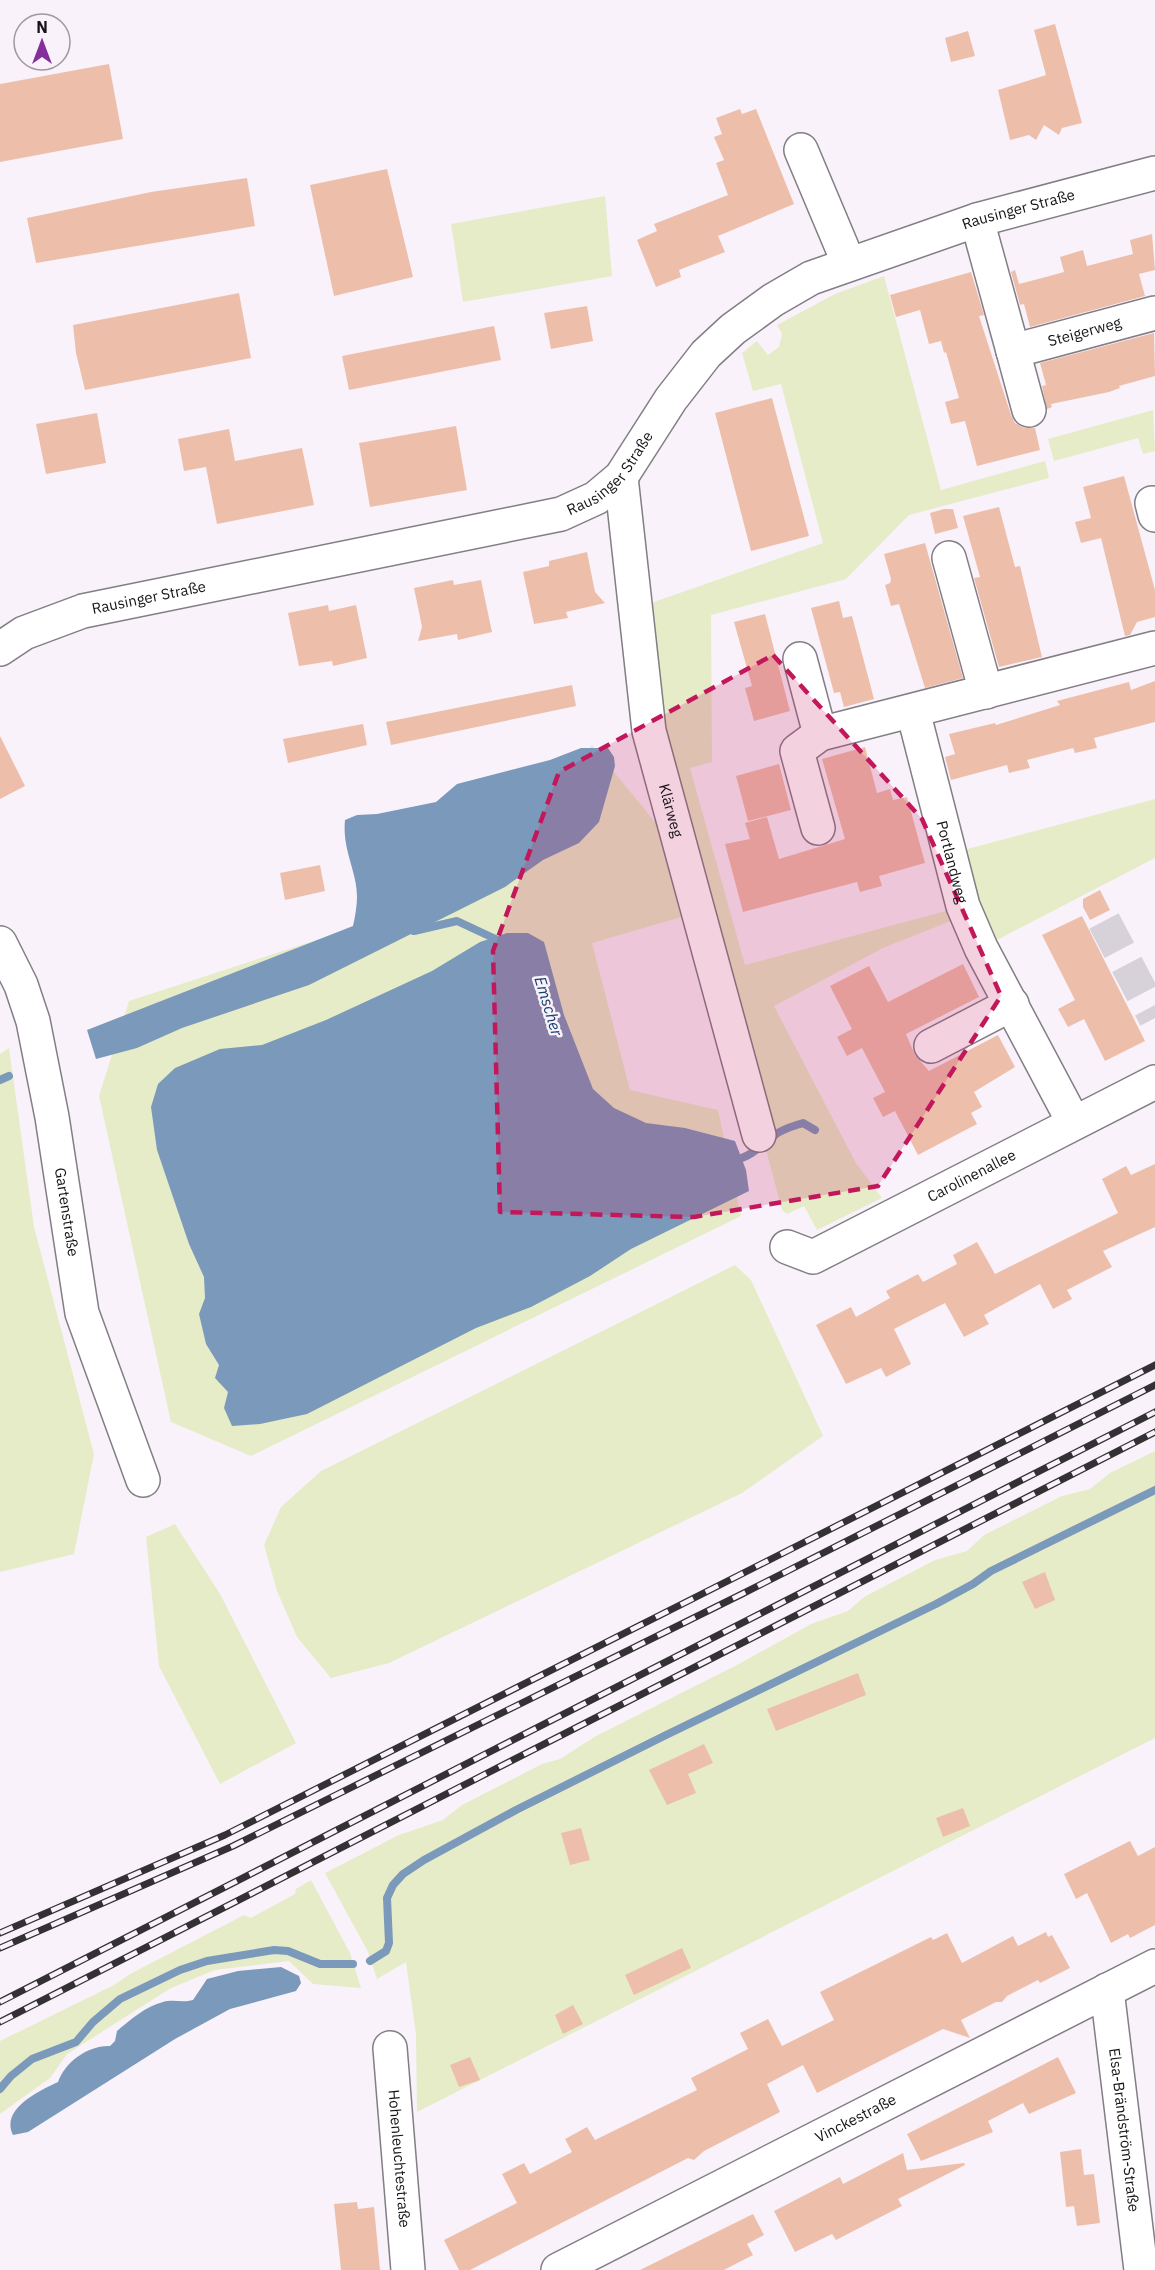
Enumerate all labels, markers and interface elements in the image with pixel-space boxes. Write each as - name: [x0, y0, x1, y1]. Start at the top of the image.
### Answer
- north arrow: [12, 12, 72, 72]
- text: N: [36, 17, 48, 37]
- street label: Rausinger Straße: [959, 185, 1077, 234]
- street label: Steigerweg: [1046, 312, 1123, 350]
- street label: Rausinger Straße: [564, 428, 657, 519]
- street label: Rausinger Straße: [90, 576, 208, 618]
- street label: Klärweg: [655, 781, 688, 839]
- street label: Portlandweg: [932, 818, 972, 906]
- water label: Emscher: [531, 974, 568, 1039]
- street label: Carolinenallee: [924, 1145, 1019, 1206]
- street label: Gartenstraße: [51, 1166, 83, 1258]
- street label: Elsa-Brändström-Straße: [1105, 2047, 1144, 2213]
- street label: Hohenleuchtestraße: [384, 2089, 415, 2228]
- street label: Vinckestraße: [812, 2089, 899, 2147]

